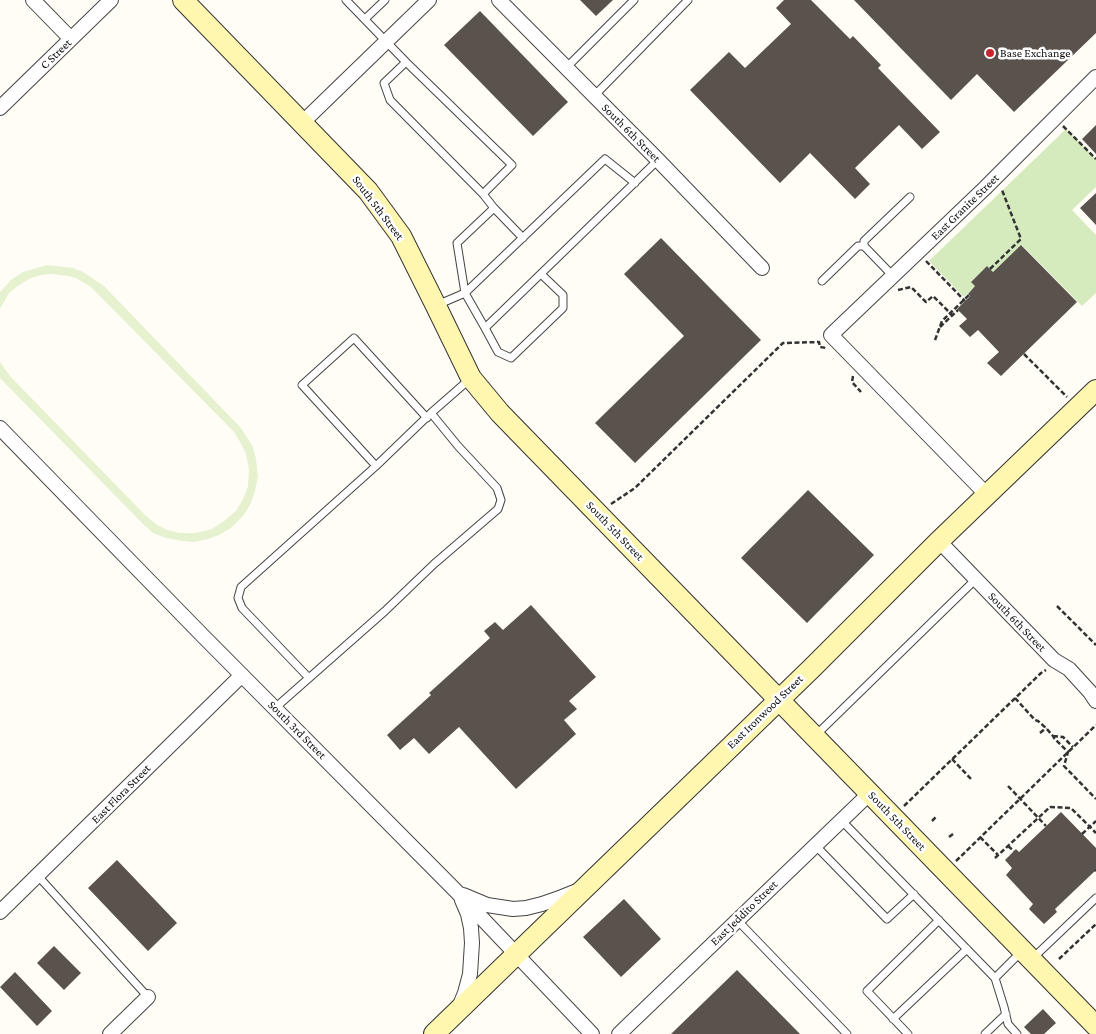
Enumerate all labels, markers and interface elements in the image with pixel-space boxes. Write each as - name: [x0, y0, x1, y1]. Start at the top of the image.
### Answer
- street label: C Street: [38, 36, 74, 72]
- place label: Base Exchange: [1000, 46, 1070, 60]
- marker: Base Exchange: [984, 47, 996, 59]
- street label: South 6th Street: [599, 101, 663, 165]
- street label: East Granite Street: [928, 171, 1002, 243]
- street label: South 5th Street: [349, 173, 407, 243]
- street label: South 5th Street: [583, 498, 647, 564]
- street label: South 6th Street: [985, 589, 1049, 655]
- street label: East Ironwood Street: [724, 672, 806, 752]
- street label: South 3rd Street: [265, 698, 329, 762]
- street label: East Flora Street: [88, 761, 154, 827]
- street label: South 5th Street: [865, 788, 929, 854]
- street label: East Jeddito Street: [707, 877, 781, 949]

